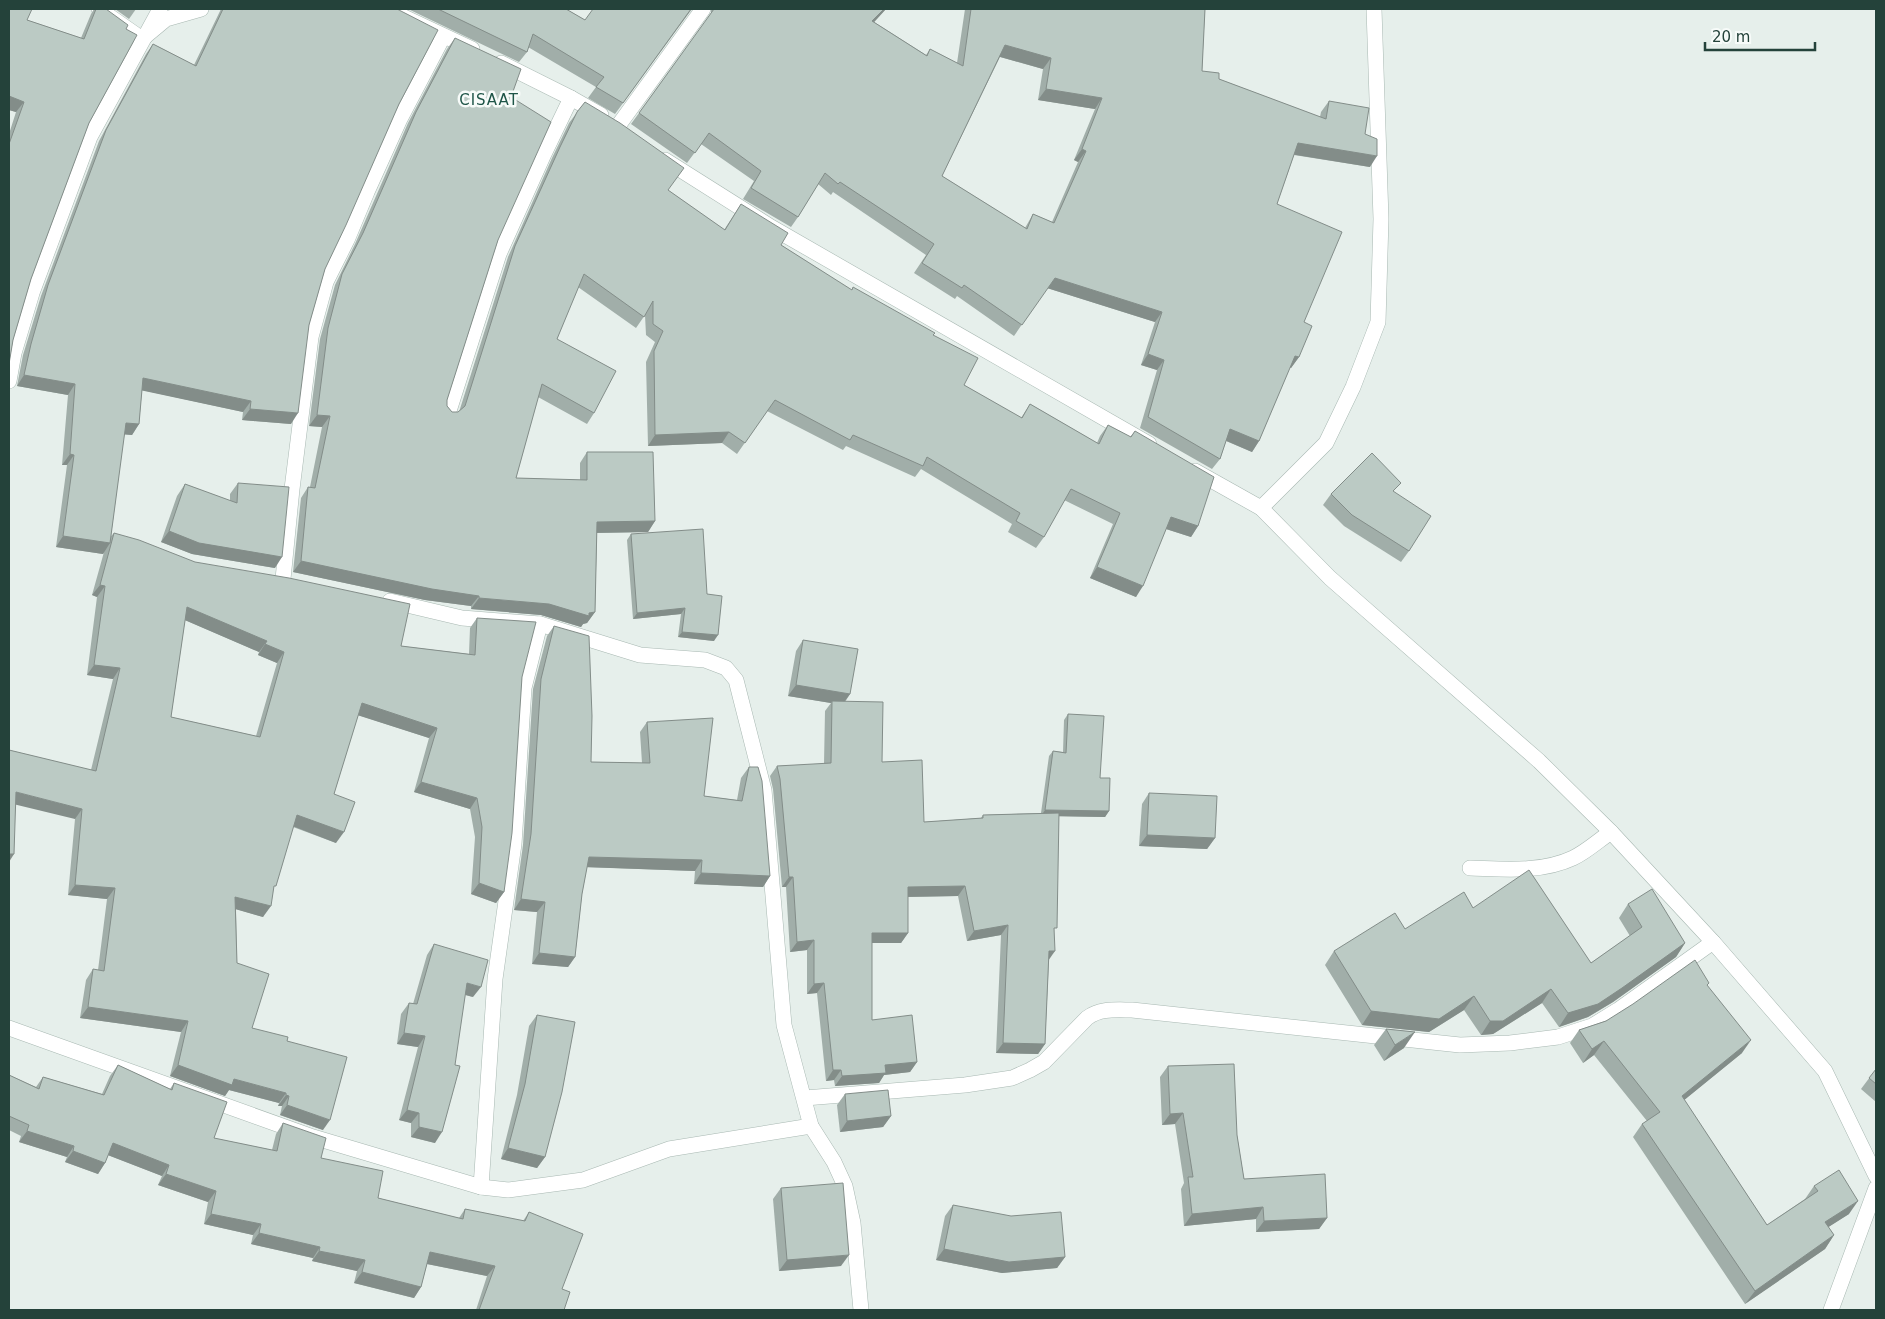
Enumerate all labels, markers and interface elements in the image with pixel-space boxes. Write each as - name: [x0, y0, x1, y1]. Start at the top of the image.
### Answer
- scale bar: [1705, 20, 1815, 52]
- text: 20 m: [1712, 28, 1750, 46]
- district label: CISAAT: [459, 91, 519, 109]

